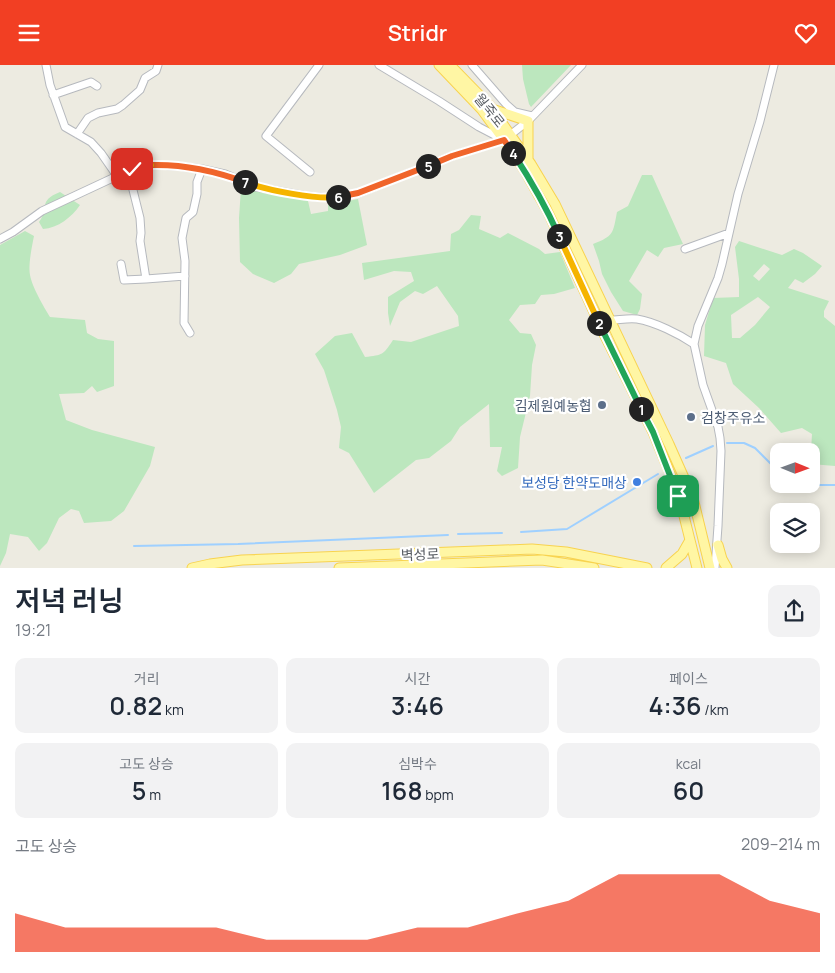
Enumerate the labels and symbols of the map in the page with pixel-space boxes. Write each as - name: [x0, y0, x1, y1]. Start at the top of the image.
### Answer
- street label: 월죽로: [470, 89, 510, 131]
- pin: 4: [500, 141, 526, 165]
- pin: [111, 148, 153, 190]
- pin: 5: [416, 153, 440, 179]
- pin: 7: [232, 169, 258, 195]
- pin: 6: [326, 185, 350, 209]
- pin: 3: [546, 223, 572, 249]
- pin: 2: [586, 311, 612, 335]
- place label: 김제원예농협: [515, 396, 592, 415]
- pin: 1: [628, 397, 654, 421]
- marker: 김제원예농협: [596, 399, 608, 411]
- place label: 검창주유소: [701, 408, 766, 427]
- marker: 검창주유소: [685, 411, 697, 423]
- north arrow: [770, 443, 820, 493]
- place label: 보성당 한약도매상: [521, 473, 627, 492]
- pin: [657, 475, 699, 517]
- marker: 보성당 한약도매상: [631, 476, 643, 488]
- street label: 벽성로: [400, 544, 440, 564]

